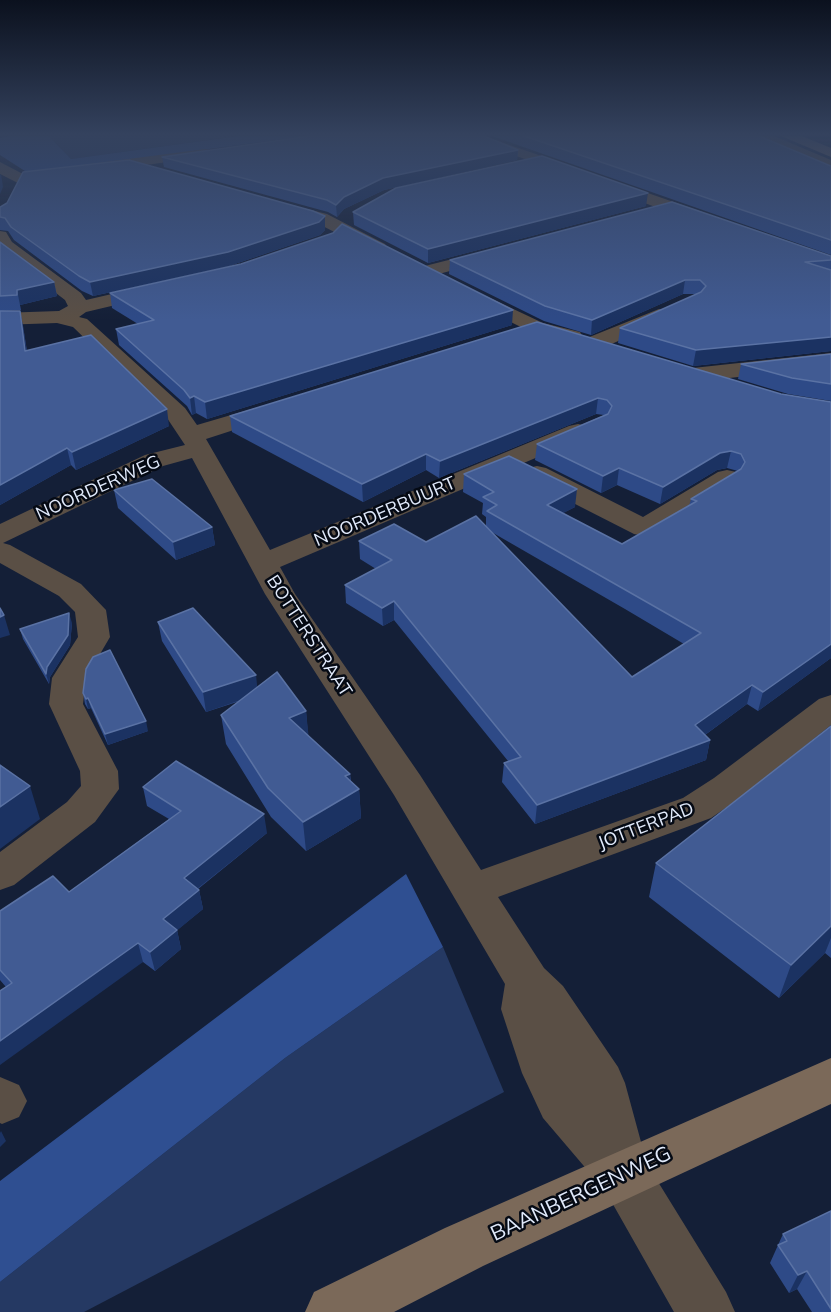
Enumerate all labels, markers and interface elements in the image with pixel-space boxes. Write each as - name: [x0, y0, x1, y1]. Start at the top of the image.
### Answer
- street label: NOORDERWEG: [33, 451, 163, 525]
- street label: NOORDERBUURT: [311, 472, 459, 552]
- street label: BOTTERSTRAAT: [262, 571, 356, 701]
- street label: JOTTERPAD: [595, 798, 697, 854]
- street label: BAANBERGENWEG: [487, 1141, 675, 1247]

